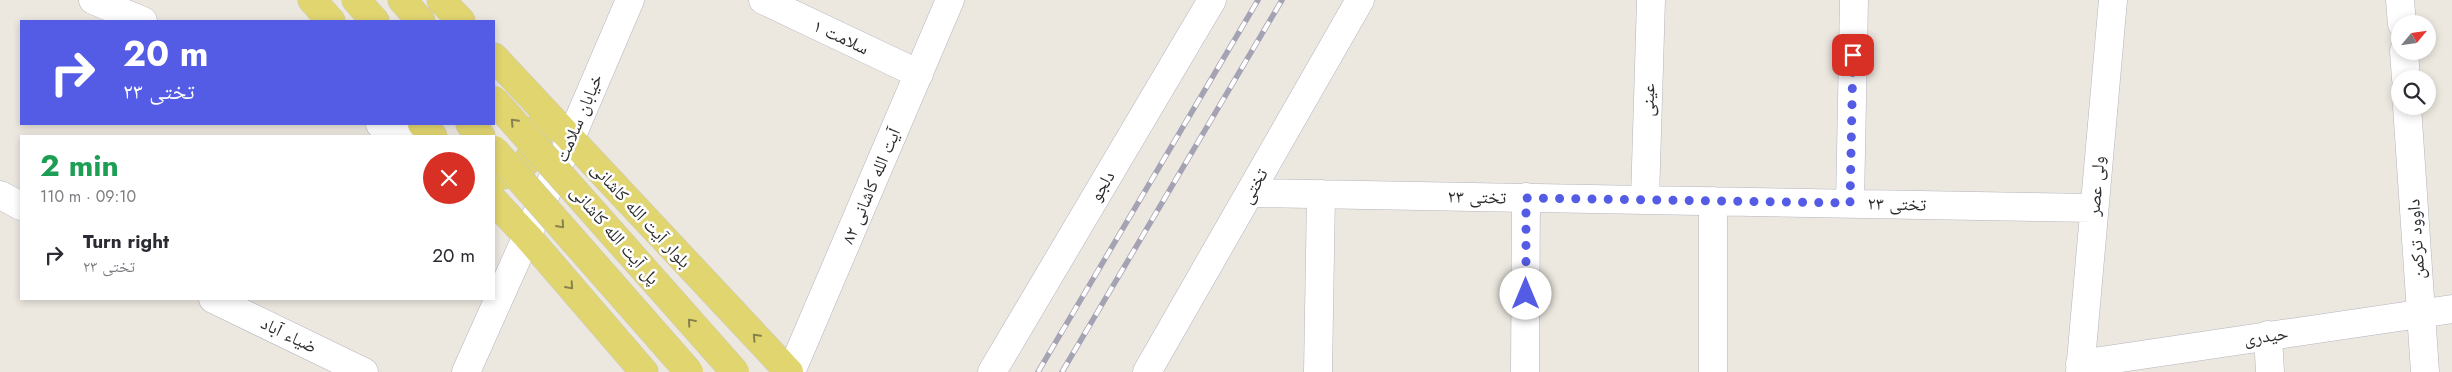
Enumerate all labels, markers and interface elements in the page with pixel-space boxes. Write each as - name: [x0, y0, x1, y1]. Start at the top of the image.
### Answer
- street label: سلامت ۱: [809, 13, 873, 61]
- north arrow: [2391, 15, 2436, 60]
- map controls: [2391, 15, 2436, 115]
- text: 20 m: [123, 29, 208, 79]
- pin: [1832, 34, 1874, 76]
- icon: right: [40, 40, 105, 105]
- icon: arrive: [1839, 41, 1867, 69]
- street label: خیابان سلامت: [549, 70, 609, 166]
- button: search: [2391, 70, 2436, 115]
- text: تختی ۲۳: [123, 75, 195, 107]
- street label: عینی: [1634, 83, 1662, 117]
- one-way arrow: [511, 119, 520, 128]
- street label: آیت الله کاشانی ۸۲: [835, 123, 907, 248]
- text: 2 min: [40, 144, 119, 187]
- button: close: [423, 152, 475, 204]
- street label: ولی عصر: [2080, 155, 2112, 218]
- street label: بلوار آیت الله کاشانی: [585, 156, 697, 274]
- street label: تختی: [1233, 163, 1275, 209]
- street label: دلجو: [1083, 166, 1121, 206]
- street label: پل آیت الله کاشانی: [564, 179, 666, 291]
- street label: تختی ۲۳: [1447, 183, 1507, 211]
- text: 110 m · 09:10: [40, 185, 136, 208]
- street label: تختی ۲۳: [1867, 190, 1927, 218]
- street label: داوود ترکمن: [2400, 198, 2432, 280]
- one-way arrow: [556, 220, 565, 229]
- text: Turn right: [83, 228, 169, 255]
- icon: right: [40, 241, 68, 269]
- text: 20 m: [432, 242, 475, 269]
- text: تختی ۲۳: [83, 255, 135, 278]
- position arrow: [1499, 267, 1551, 319]
- one-way arrow: [565, 280, 573, 289]
- street label: ضیاء آباد: [256, 310, 322, 360]
- one-way arrow: [688, 319, 697, 328]
- street label: حیدری: [2242, 320, 2290, 352]
- one-way arrow: [753, 333, 762, 342]

